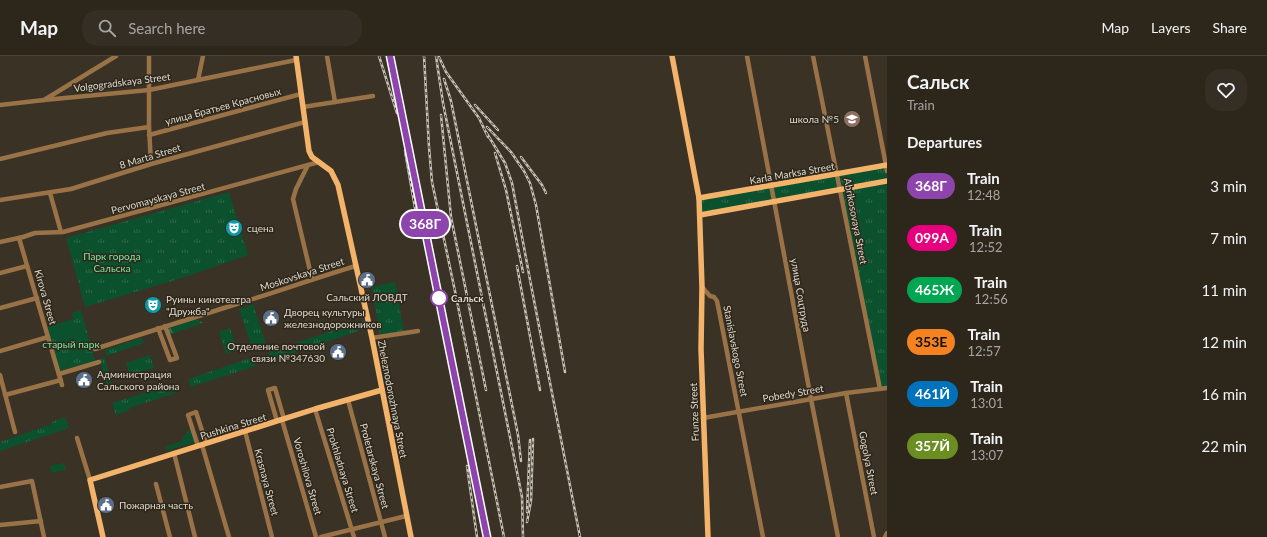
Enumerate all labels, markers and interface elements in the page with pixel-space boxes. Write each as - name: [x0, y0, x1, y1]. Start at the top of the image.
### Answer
- search box: [82, 10, 362, 46]
- text: Map: [20, 16, 58, 39]
- icon: search: [96, 17, 118, 39]
- text: Search here: [128, 19, 206, 37]
- text: Map: [1101, 19, 1129, 36]
- text: Layers: [1151, 19, 1191, 36]
- text: Share: [1213, 19, 1247, 36]
- button: heart: [1205, 69, 1247, 111]
- street label: Volgogradskaya Street: [73, 70, 171, 94]
- text: Сальск: [907, 70, 969, 93]
- street label: улица Братьев Красновых: [164, 85, 282, 127]
- text: Train: [907, 97, 935, 113]
- school or university icon: школа №5: [842, 109, 862, 129]
- place label: школа №5: [790, 113, 839, 125]
- text: Departures: [907, 133, 982, 151]
- street label: 8 Marta Street: [118, 141, 183, 171]
- street label: Karla Marksa Street: [749, 160, 836, 186]
- text: Train: [967, 169, 1000, 187]
- street label: Abrikosovaya Street: [842, 177, 870, 266]
- text: 368Г: [915, 177, 947, 194]
- text: 3 min: [1210, 177, 1247, 195]
- street label: Pervomayskaya Street: [110, 180, 207, 216]
- text: 12:48: [967, 187, 1000, 203]
- line badge: 368Г: [397, 211, 453, 237]
- text: 368Г: [409, 215, 441, 232]
- theatre icon: сцена: [224, 218, 244, 238]
- text: Train: [969, 221, 1002, 239]
- place label: сцена: [247, 222, 274, 234]
- text: 099А: [915, 229, 949, 246]
- text: 7 min: [1210, 229, 1247, 247]
- text: 12:52: [969, 239, 1002, 255]
- park label: Парк города Сальска: [83, 250, 141, 274]
- street label: Moskovskaya Street: [258, 255, 346, 293]
- street label: улица Соцтруда: [789, 257, 813, 333]
- street label: Kirova Street: [32, 268, 60, 326]
- public building icon: Сальский ЛОВДТ: [357, 270, 377, 290]
- text: Train: [974, 273, 1007, 291]
- text: 465Ж: [915, 281, 954, 298]
- text: 11 min: [1201, 281, 1247, 299]
- marker: Сальск: [430, 289, 448, 307]
- place label: Сальский ЛОВДТ: [326, 291, 408, 303]
- text: 12:56: [974, 291, 1008, 307]
- place label: Сальск: [451, 292, 484, 304]
- place label: Руины кинотеатра "Дружба": [166, 293, 251, 317]
- theatre icon: Руины кинотеатра "Дружба": [143, 295, 163, 315]
- street label: Stanislavskogo Street: [721, 304, 751, 398]
- place label: Дворец культуры железнодорожников: [284, 306, 381, 330]
- public building icon: Дворец культуры железнодорожников: [261, 308, 281, 328]
- text: Train: [967, 325, 1000, 343]
- text: 353Е: [915, 333, 947, 350]
- text: 12 min: [1201, 333, 1247, 351]
- park label: старый парк: [42, 338, 100, 350]
- street label: Zheleznodorozhnaya Street: [376, 339, 410, 459]
- place label: Отделение почтовой связи №347630: [227, 340, 325, 364]
- public building icon: Отделение почтовой связи №347630: [328, 342, 348, 362]
- text: 12:57: [967, 343, 1001, 359]
- place label: Администрация Сальского района: [97, 368, 179, 392]
- public building icon: Администрация Сальского района: [74, 370, 94, 390]
- text: Train: [970, 377, 1003, 395]
- street label: Frunze Street: [687, 382, 701, 442]
- street label: Pobedy Street: [762, 382, 825, 404]
- text: 461Й: [915, 385, 950, 402]
- text: 16 min: [1201, 385, 1247, 403]
- text: 13:01: [970, 395, 1004, 411]
- street label: Pushkina Street: [199, 410, 268, 442]
- street label: Proletarskaya Street: [358, 422, 392, 510]
- street label: Prokhladnaya Street: [324, 426, 362, 514]
- text: Train: [970, 429, 1003, 447]
- street label: Gogolya Street: [857, 430, 881, 496]
- street label: Voroshilova Street: [291, 436, 325, 516]
- text: 357Й: [915, 437, 950, 454]
- text: 22 min: [1201, 437, 1247, 455]
- street label: Krasnaya Street: [252, 447, 282, 517]
- text: 13:07: [970, 447, 1004, 463]
- public building icon: Пожарная часть: [96, 495, 116, 515]
- place label: Пожарная часть: [119, 499, 193, 511]

